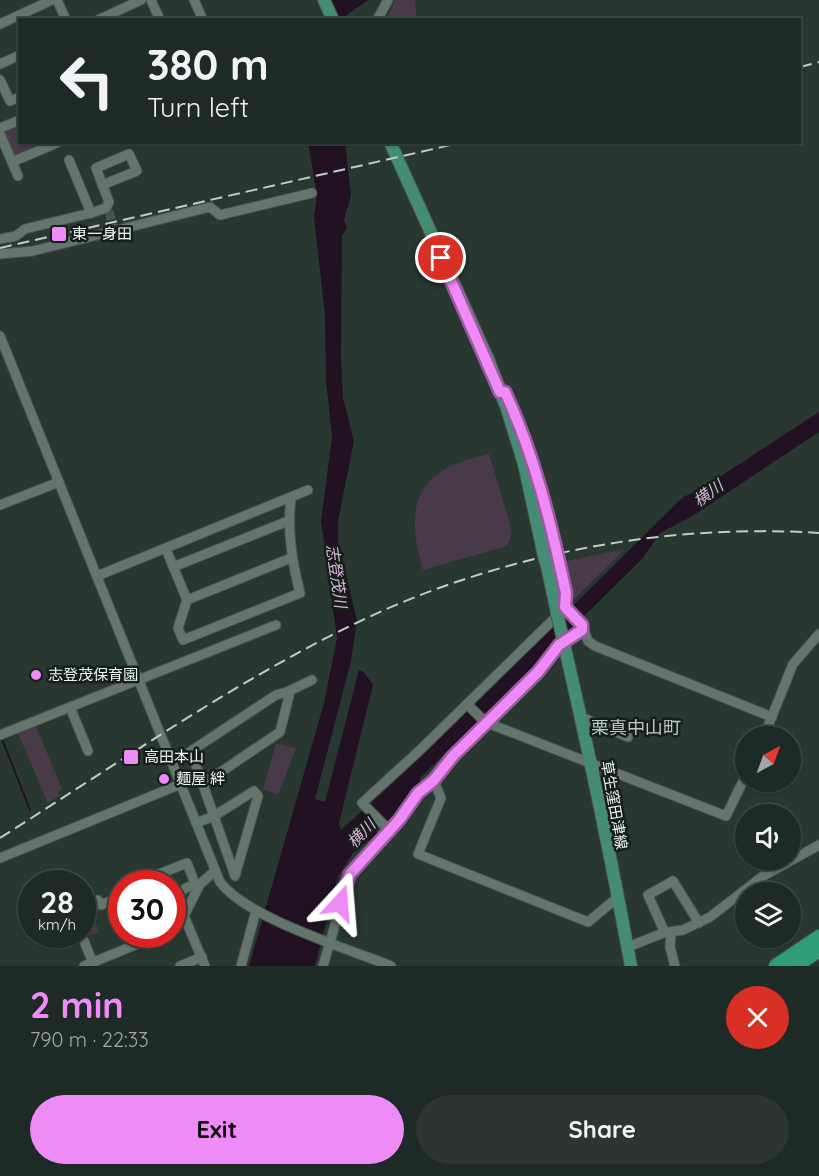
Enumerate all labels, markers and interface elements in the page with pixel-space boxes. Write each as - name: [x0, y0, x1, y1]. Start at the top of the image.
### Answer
- text: 380 m: [147, 38, 269, 91]
- icon: left: [48, 42, 126, 120]
- text: Turn left: [147, 90, 249, 124]
- place label: 東一身田: [72, 224, 132, 243]
- marker: 東一身田: [50, 225, 68, 243]
- pin: [415, 232, 466, 283]
- icon: arrive: [424, 241, 457, 274]
- water label: 横川: [689, 474, 728, 510]
- water label: 志登茂川: [323, 543, 352, 611]
- place label: 志登茂保育園: [48, 665, 138, 684]
- marker: 志登茂保育園: [29, 668, 43, 682]
- district label: 栗真中山町: [591, 716, 681, 739]
- north arrow: [735, 726, 801, 792]
- map controls: [735, 726, 801, 948]
- place label: 高田本山: [144, 747, 204, 766]
- marker: 高田本山: [122, 748, 140, 766]
- street label: 草生窪田津線: [597, 759, 632, 851]
- place label: 麺屋 絆: [176, 769, 225, 788]
- marker: 麺屋 絆: [157, 772, 171, 786]
- button: sound: [735, 804, 801, 870]
- water label: 横川: [343, 813, 381, 851]
- speed limit sign: 30: [108, 870, 186, 948]
- position arrow: [308, 871, 372, 935]
- button: layers: [735, 882, 801, 948]
- text: 28: [40, 883, 74, 921]
- text: km/h: [38, 915, 76, 934]
- text: 2 min: [30, 982, 124, 1027]
- button: close: [726, 986, 789, 1049]
- text: 790 m · 22:33: [30, 1027, 149, 1052]
- button: Exit: [30, 1095, 404, 1164]
- button: Share: [416, 1095, 789, 1164]

